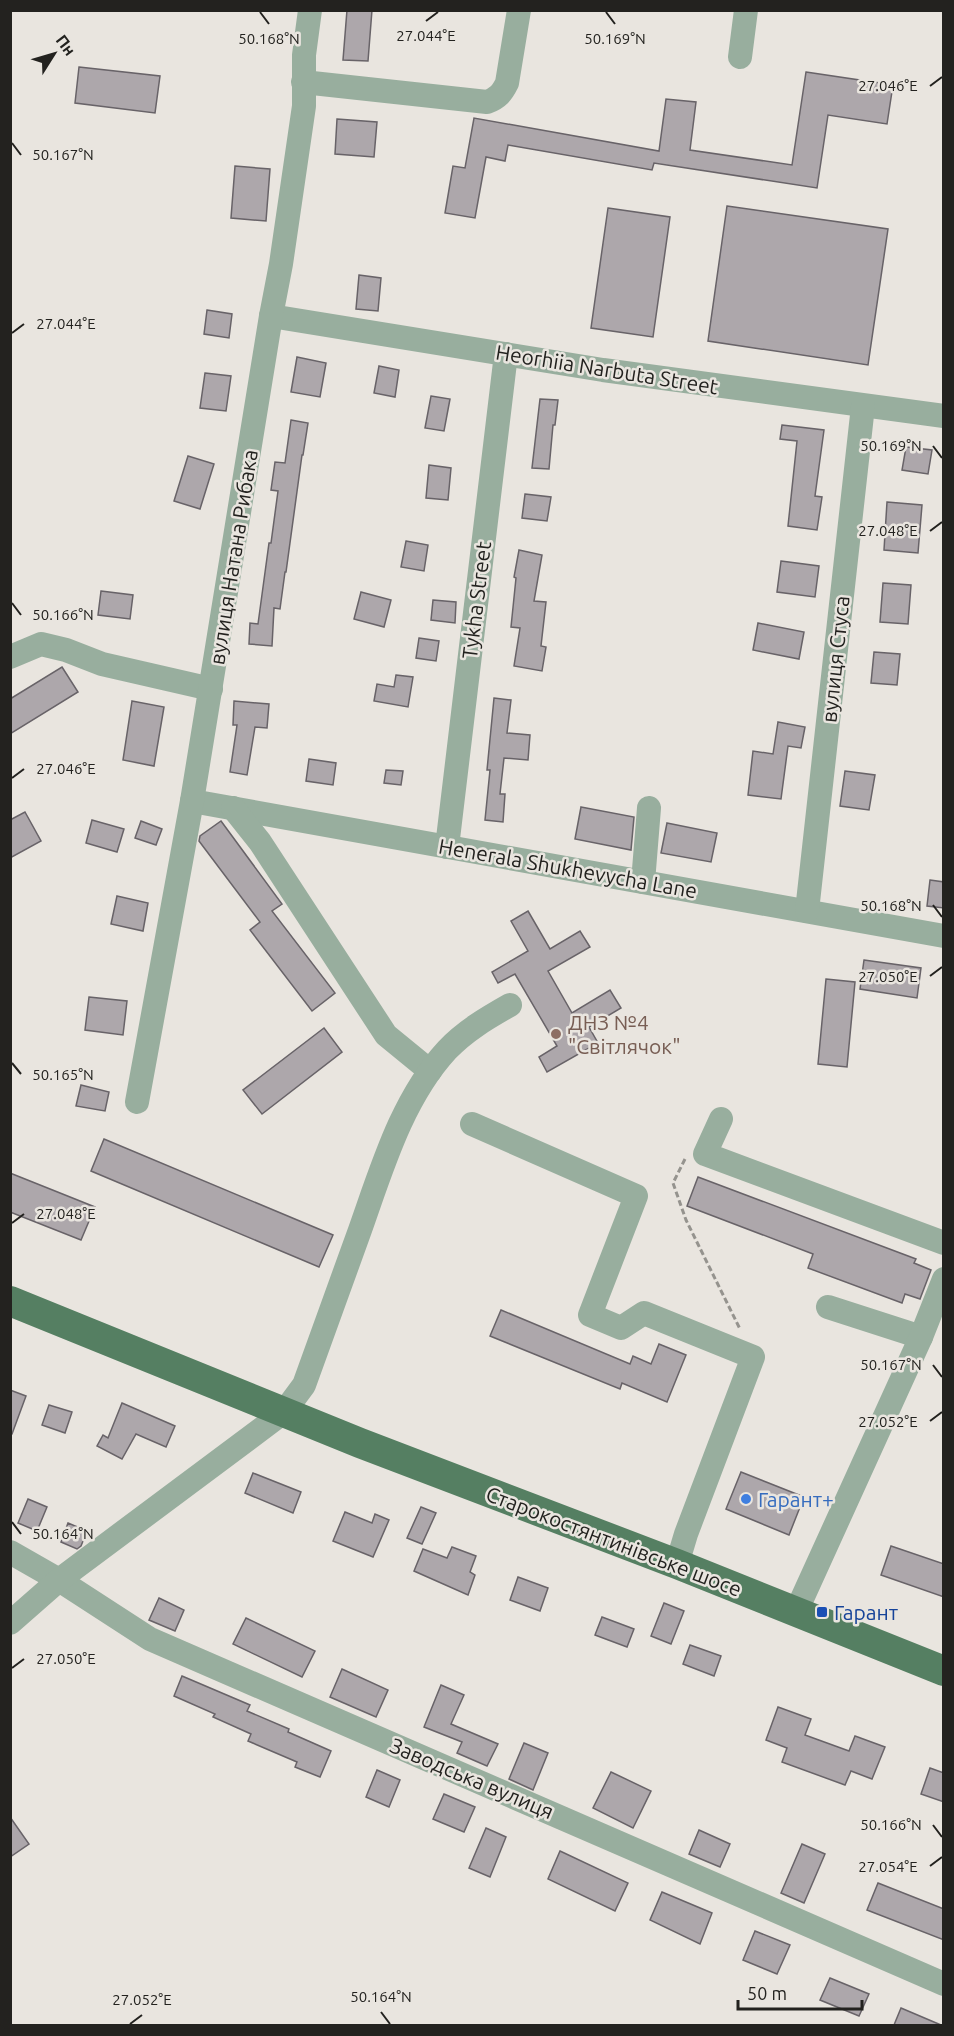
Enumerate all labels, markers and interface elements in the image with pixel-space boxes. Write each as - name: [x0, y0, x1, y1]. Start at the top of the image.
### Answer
- north arrow: [24, 24, 84, 84]
- text: 27.044°E: [396, 27, 456, 44]
- text: 50.168°N: [238, 30, 300, 47]
- text: 50.169°N: [584, 30, 646, 47]
- text: Пн: [52, 31, 79, 59]
- text: 27.046°E: [858, 77, 918, 94]
- text: 50.167°N: [32, 146, 94, 163]
- text: 27.044°E: [36, 315, 96, 332]
- street label: Heorhiia Narbuta Street: [494, 340, 720, 398]
- text: 50.169°N: [860, 437, 922, 454]
- street label: вулиця Натана Рибака: [204, 448, 262, 666]
- text: 27.048°E: [858, 522, 918, 539]
- street label: Tykha Street: [457, 540, 495, 660]
- street label: вулиця Стуса: [816, 594, 854, 724]
- text: 50.166°N: [32, 606, 94, 623]
- text: 27.046°E: [36, 760, 96, 777]
- street label: Henerala Shukhevycha Lane: [437, 833, 699, 903]
- text: 50.168°N: [860, 897, 922, 914]
- text: 27.050°E: [858, 968, 918, 985]
- place label: ДНЗ №4 "Світлячок": [568, 1010, 681, 1058]
- marker: ДНЗ №4 "Світлячок": [549, 1027, 563, 1041]
- text: 50.165°N: [32, 1066, 94, 1083]
- text: 27.048°E: [36, 1205, 96, 1222]
- text: 50.167°N: [860, 1356, 922, 1373]
- text: 27.052°E: [858, 1413, 918, 1430]
- street label: Старокостянтинівське шосе: [483, 1481, 745, 1601]
- place label: Гарант+: [758, 1487, 834, 1511]
- marker: Гарант+: [739, 1492, 753, 1506]
- text: 50.164°N: [32, 1525, 94, 1542]
- place label: Гарант: [834, 1600, 899, 1624]
- marker: Гарант: [815, 1605, 829, 1619]
- text: 27.050°E: [36, 1650, 96, 1667]
- street label: Заводська вулиця: [387, 1733, 557, 1823]
- text: 50.166°N: [860, 1816, 922, 1833]
- text: 27.054°E: [858, 1858, 918, 1875]
- scale bar: [738, 1973, 862, 2011]
- text: 50 m: [747, 1983, 787, 2003]
- text: 50.164°N: [350, 1988, 412, 2005]
- text: 27.052°E: [112, 1991, 172, 2008]

